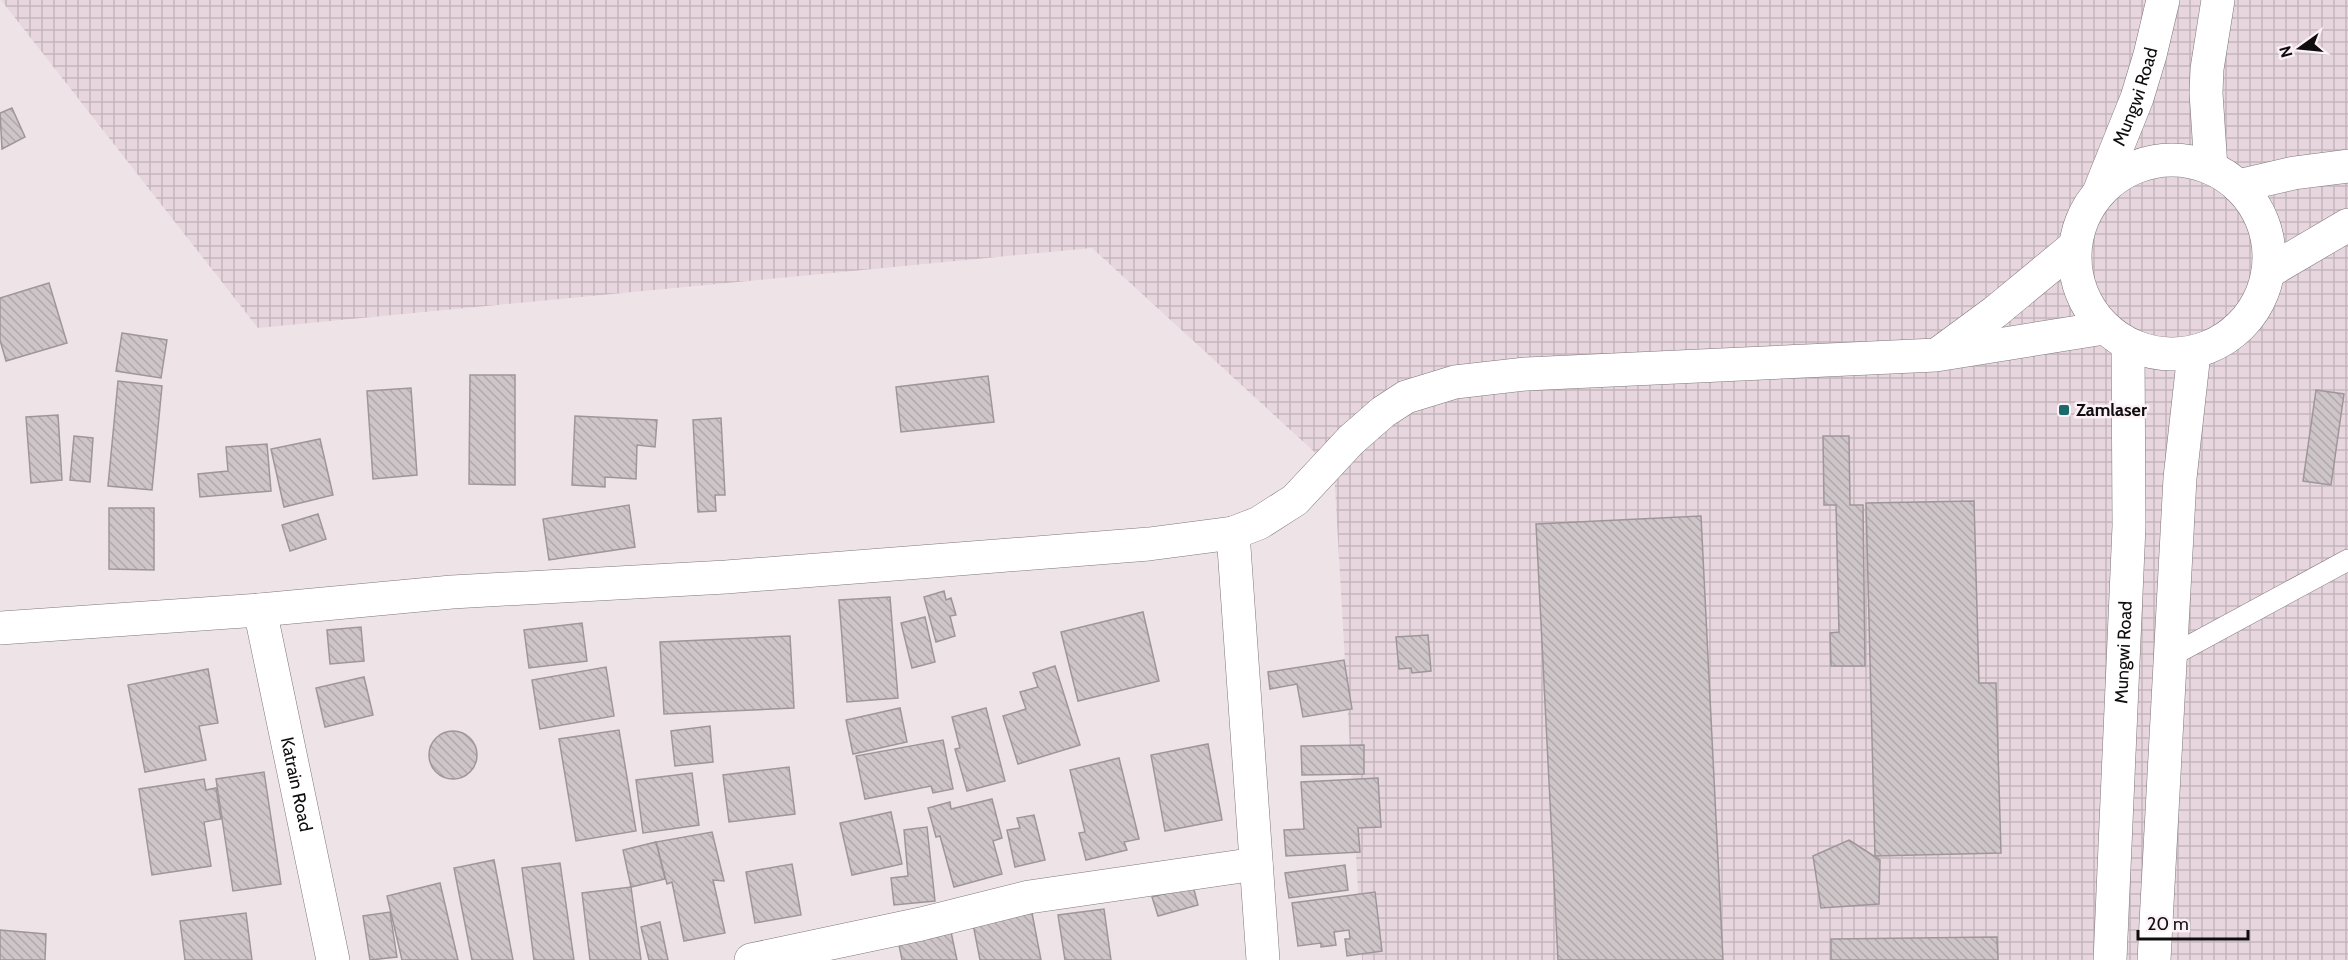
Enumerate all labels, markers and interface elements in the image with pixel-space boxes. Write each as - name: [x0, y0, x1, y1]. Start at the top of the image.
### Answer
- north arrow: [2270, 18, 2330, 78]
- text: N: [2275, 44, 2297, 60]
- street label: Mungwi Road: [2108, 45, 2162, 149]
- place label: Zamlaser: [2076, 399, 2147, 421]
- marker: Zamlaser: [2057, 403, 2071, 417]
- street label: Mungwi Road: [2110, 600, 2137, 704]
- street label: Katrain Road: [276, 735, 317, 833]
- scale bar: [2138, 903, 2248, 941]
- text: 20 m: [2147, 913, 2189, 935]

